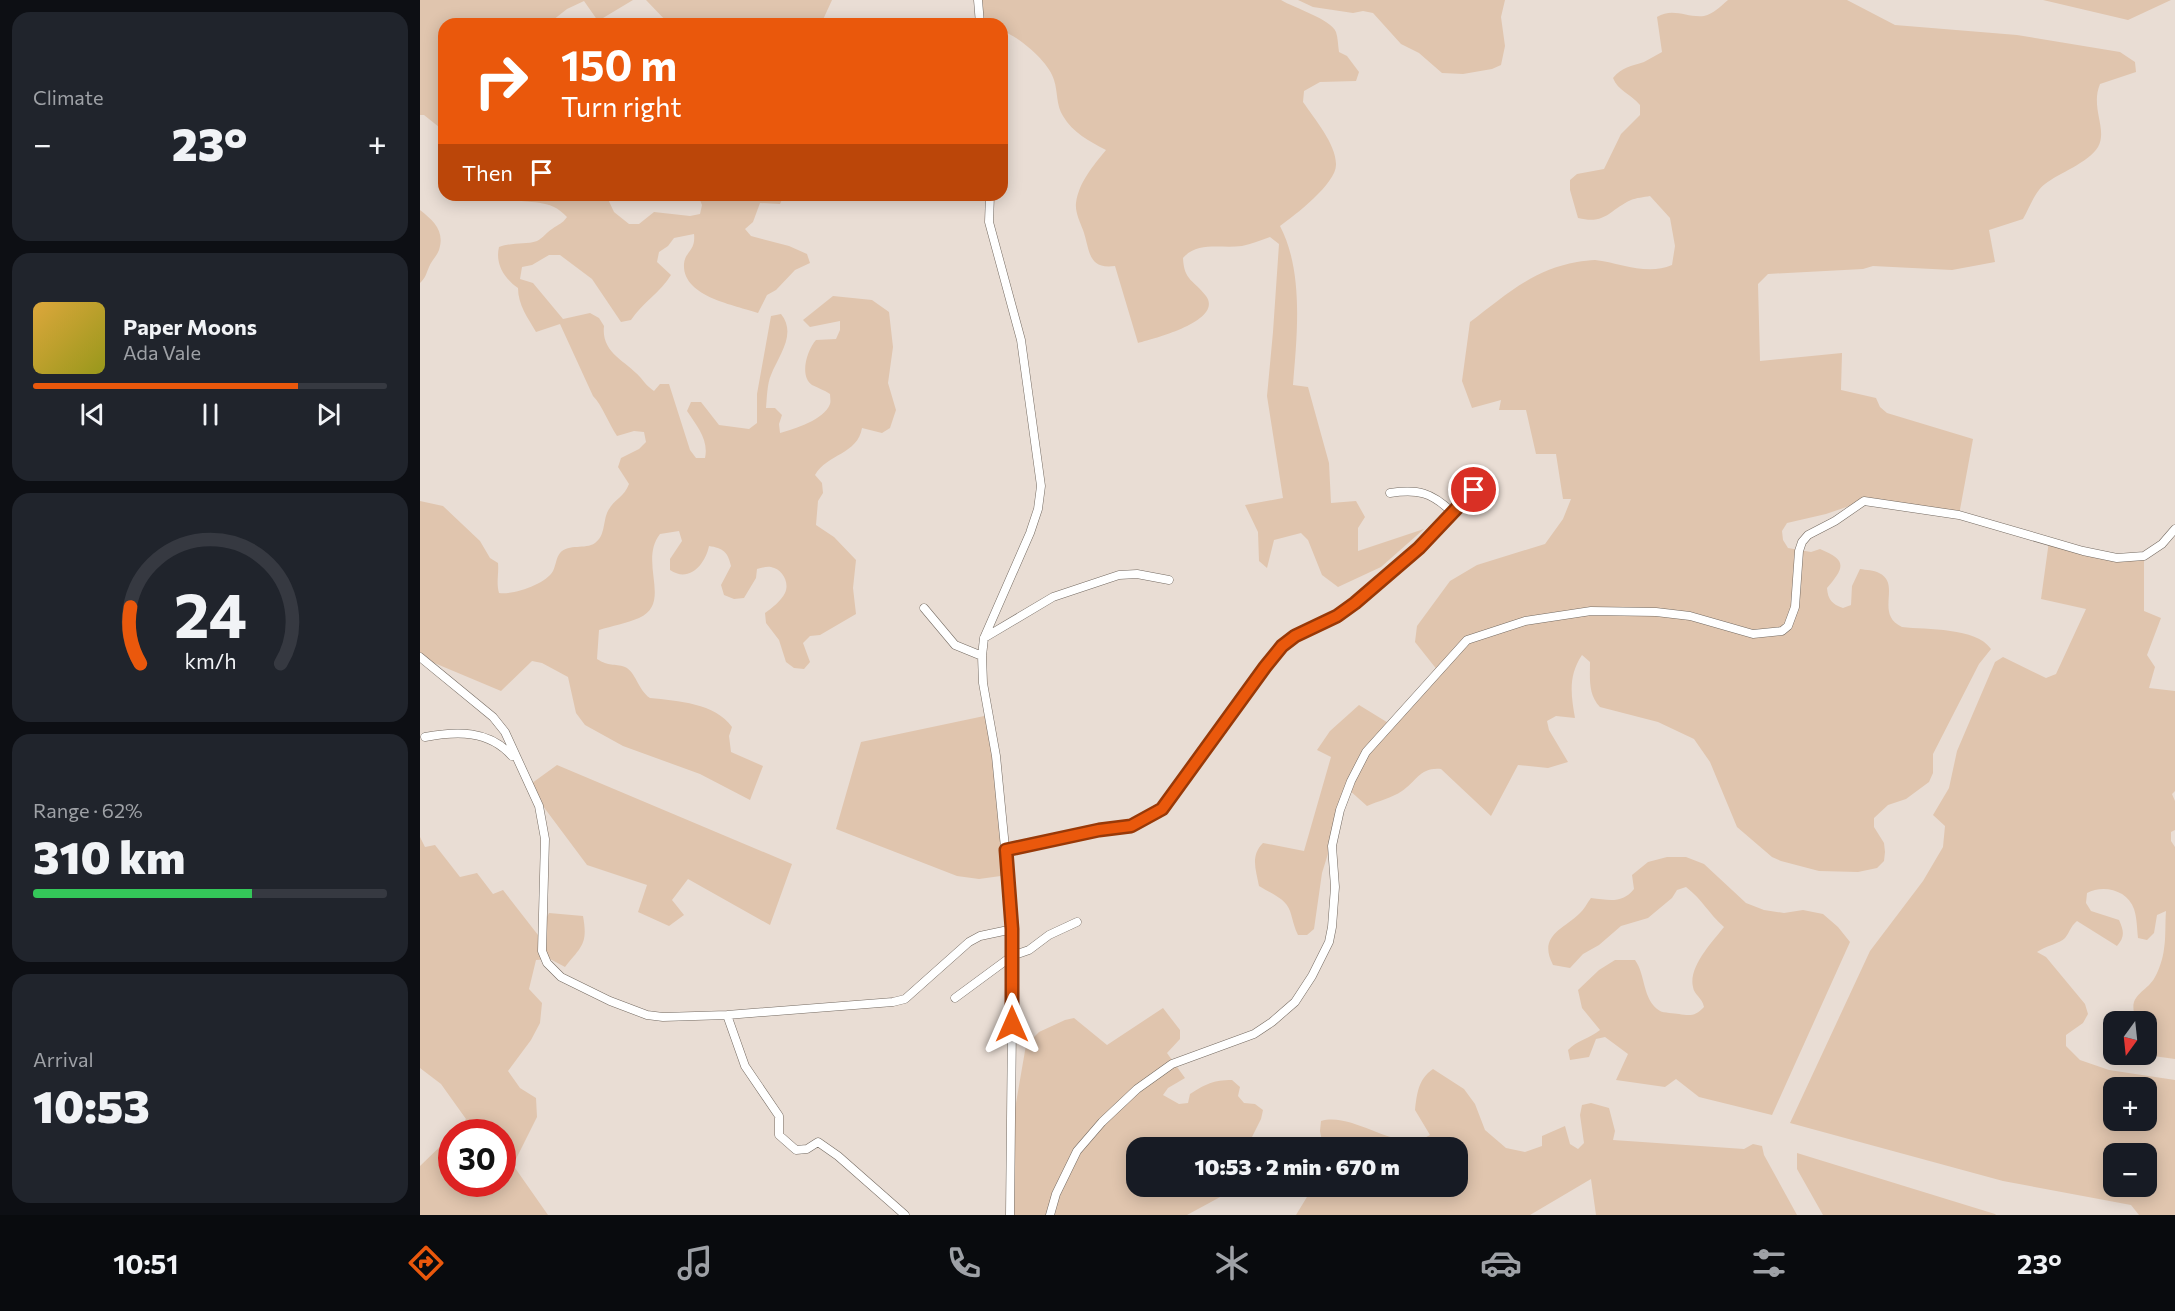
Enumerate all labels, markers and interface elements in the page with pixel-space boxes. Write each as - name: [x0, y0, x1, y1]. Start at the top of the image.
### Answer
- text: 150 m: [561, 38, 677, 90]
- icon: right: [462, 42, 540, 120]
- text: Climate: [33, 85, 103, 109]
- text: Turn right: [561, 90, 681, 123]
- text: 23°: [172, 115, 248, 170]
- text: −: [33, 122, 52, 163]
- text: +: [368, 122, 387, 163]
- icon: arrive: [525, 156, 558, 189]
- text: Then: [462, 159, 513, 186]
- text: Paper Moons: [123, 313, 257, 340]
- text: Ada Vale: [123, 340, 201, 364]
- icon: previous: [76, 398, 109, 431]
- icon: pause: [194, 398, 227, 431]
- icon: next: [312, 398, 345, 431]
- pin: [1448, 464, 1499, 515]
- icon: arrive: [1457, 473, 1490, 506]
- text: 24: [174, 576, 246, 652]
- text: km/h: [184, 648, 236, 674]
- text: Range · 62%: [33, 798, 143, 822]
- text: 310 km: [33, 828, 185, 883]
- position arrow: [980, 992, 1044, 1056]
- north arrow: [2103, 1011, 2157, 1065]
- map controls: [2103, 1011, 2157, 1197]
- text: Arrival: [33, 1047, 94, 1071]
- text: 10:53: [33, 1077, 150, 1132]
- button: +: [2103, 1077, 2157, 1131]
- speed limit sign: 30: [438, 1119, 516, 1197]
- button: −: [2103, 1143, 2157, 1197]
- text: 10:53 · 2 min · 670 m: [1194, 1153, 1400, 1180]
- icon: directions: [405, 1242, 447, 1284]
- icon: music: [674, 1242, 716, 1284]
- icon: phone: [943, 1242, 985, 1284]
- icon: climate: [1211, 1242, 1253, 1284]
- icon: car: [1480, 1242, 1522, 1284]
- icon: filters: [1748, 1242, 1790, 1284]
- text: 10:51: [113, 1247, 179, 1280]
- text: 23°: [2017, 1247, 2062, 1280]

